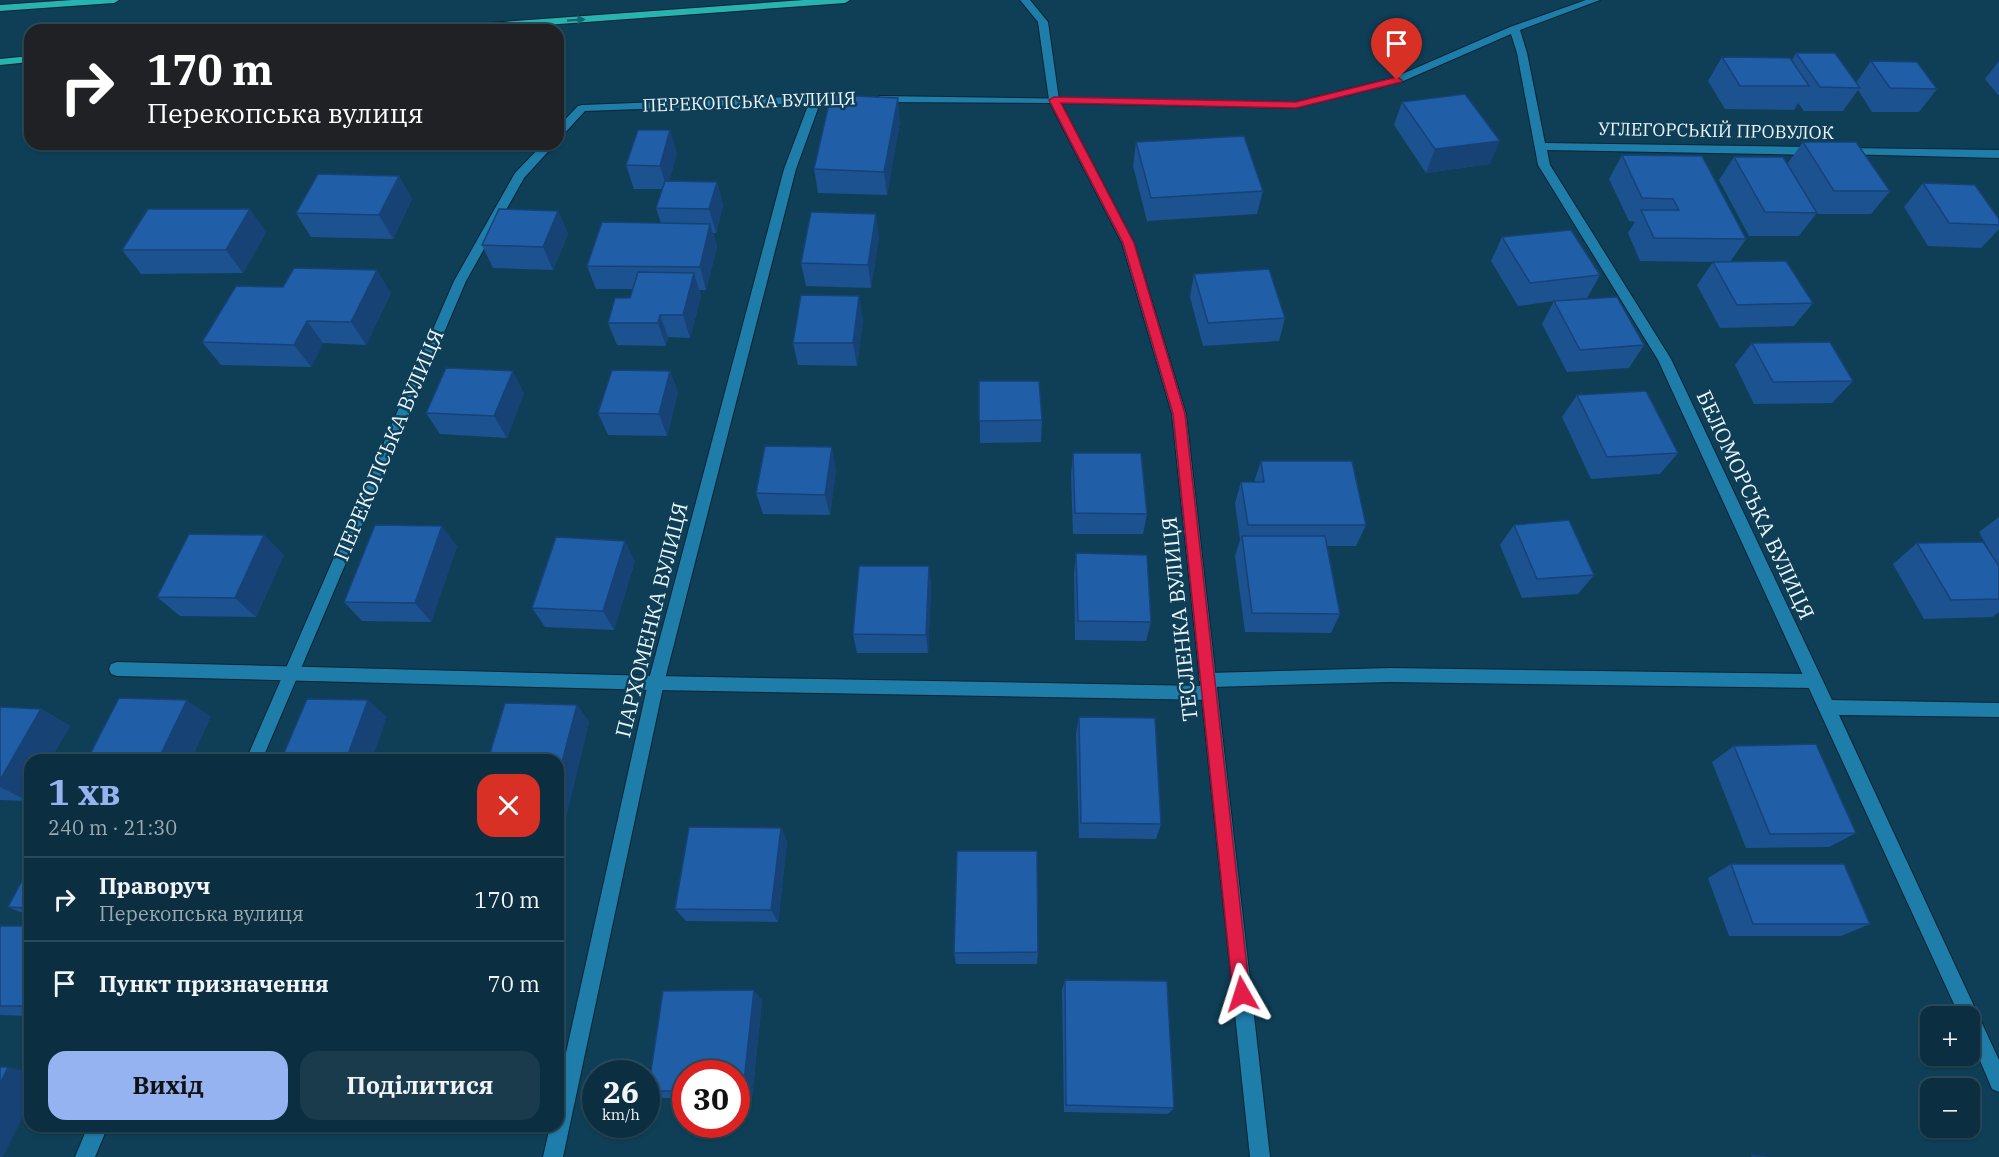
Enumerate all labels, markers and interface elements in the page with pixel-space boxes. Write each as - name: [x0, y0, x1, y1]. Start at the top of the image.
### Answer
- one-way arrow: [567, 15, 586, 24]
- pin: [1371, 18, 1422, 80]
- icon: arrive: [1380, 27, 1413, 60]
- text: 170 m: [147, 42, 273, 97]
- icon: right: [48, 48, 126, 126]
- street label: ПЕРЕКОПСЬКА ВУЛИЦЯ: [642, 86, 856, 117]
- text: Перекопська вулиця: [147, 95, 424, 130]
- street label: УГЛЕГОРСЬКIЙ ПРОВУЛОК: [1598, 117, 1835, 144]
- street label: ПЕРЕКОПСЬКА ВУЛИЦЯ: [327, 324, 450, 565]
- street label: БЕЛОМОРСЬКА ВУЛИЦЯ: [1690, 386, 1821, 624]
- street label: ПАРХОМЕНКА ВУЛИЦЯ: [608, 499, 694, 740]
- street label: ТЕСЛЕНКА ВУЛИЦЯ: [1154, 515, 1204, 723]
- text: 1 хв: [48, 768, 121, 815]
- button: close: [477, 774, 540, 837]
- text: 240 m · 21:30: [48, 814, 177, 841]
- text: Праворуч: [99, 871, 210, 900]
- icon: right: [48, 883, 81, 916]
- text: 170 m: [474, 885, 540, 914]
- text: Перекопська вулиця: [99, 900, 304, 927]
- position arrow: [1210, 962, 1274, 1026]
- icon: arrive: [48, 967, 81, 1000]
- text: Пункт призначення: [99, 969, 329, 998]
- text: 70 m: [488, 969, 540, 998]
- map controls: [1920, 1006, 1980, 1138]
- button: +: [1920, 1006, 1980, 1066]
- button: Вихід: [48, 1051, 288, 1120]
- button: Поділитися: [300, 1051, 540, 1120]
- speed limit sign: 30: [672, 1060, 750, 1138]
- text: 26: [603, 1072, 639, 1111]
- button: −: [1920, 1078, 1980, 1138]
- text: km/h: [602, 1105, 640, 1124]

